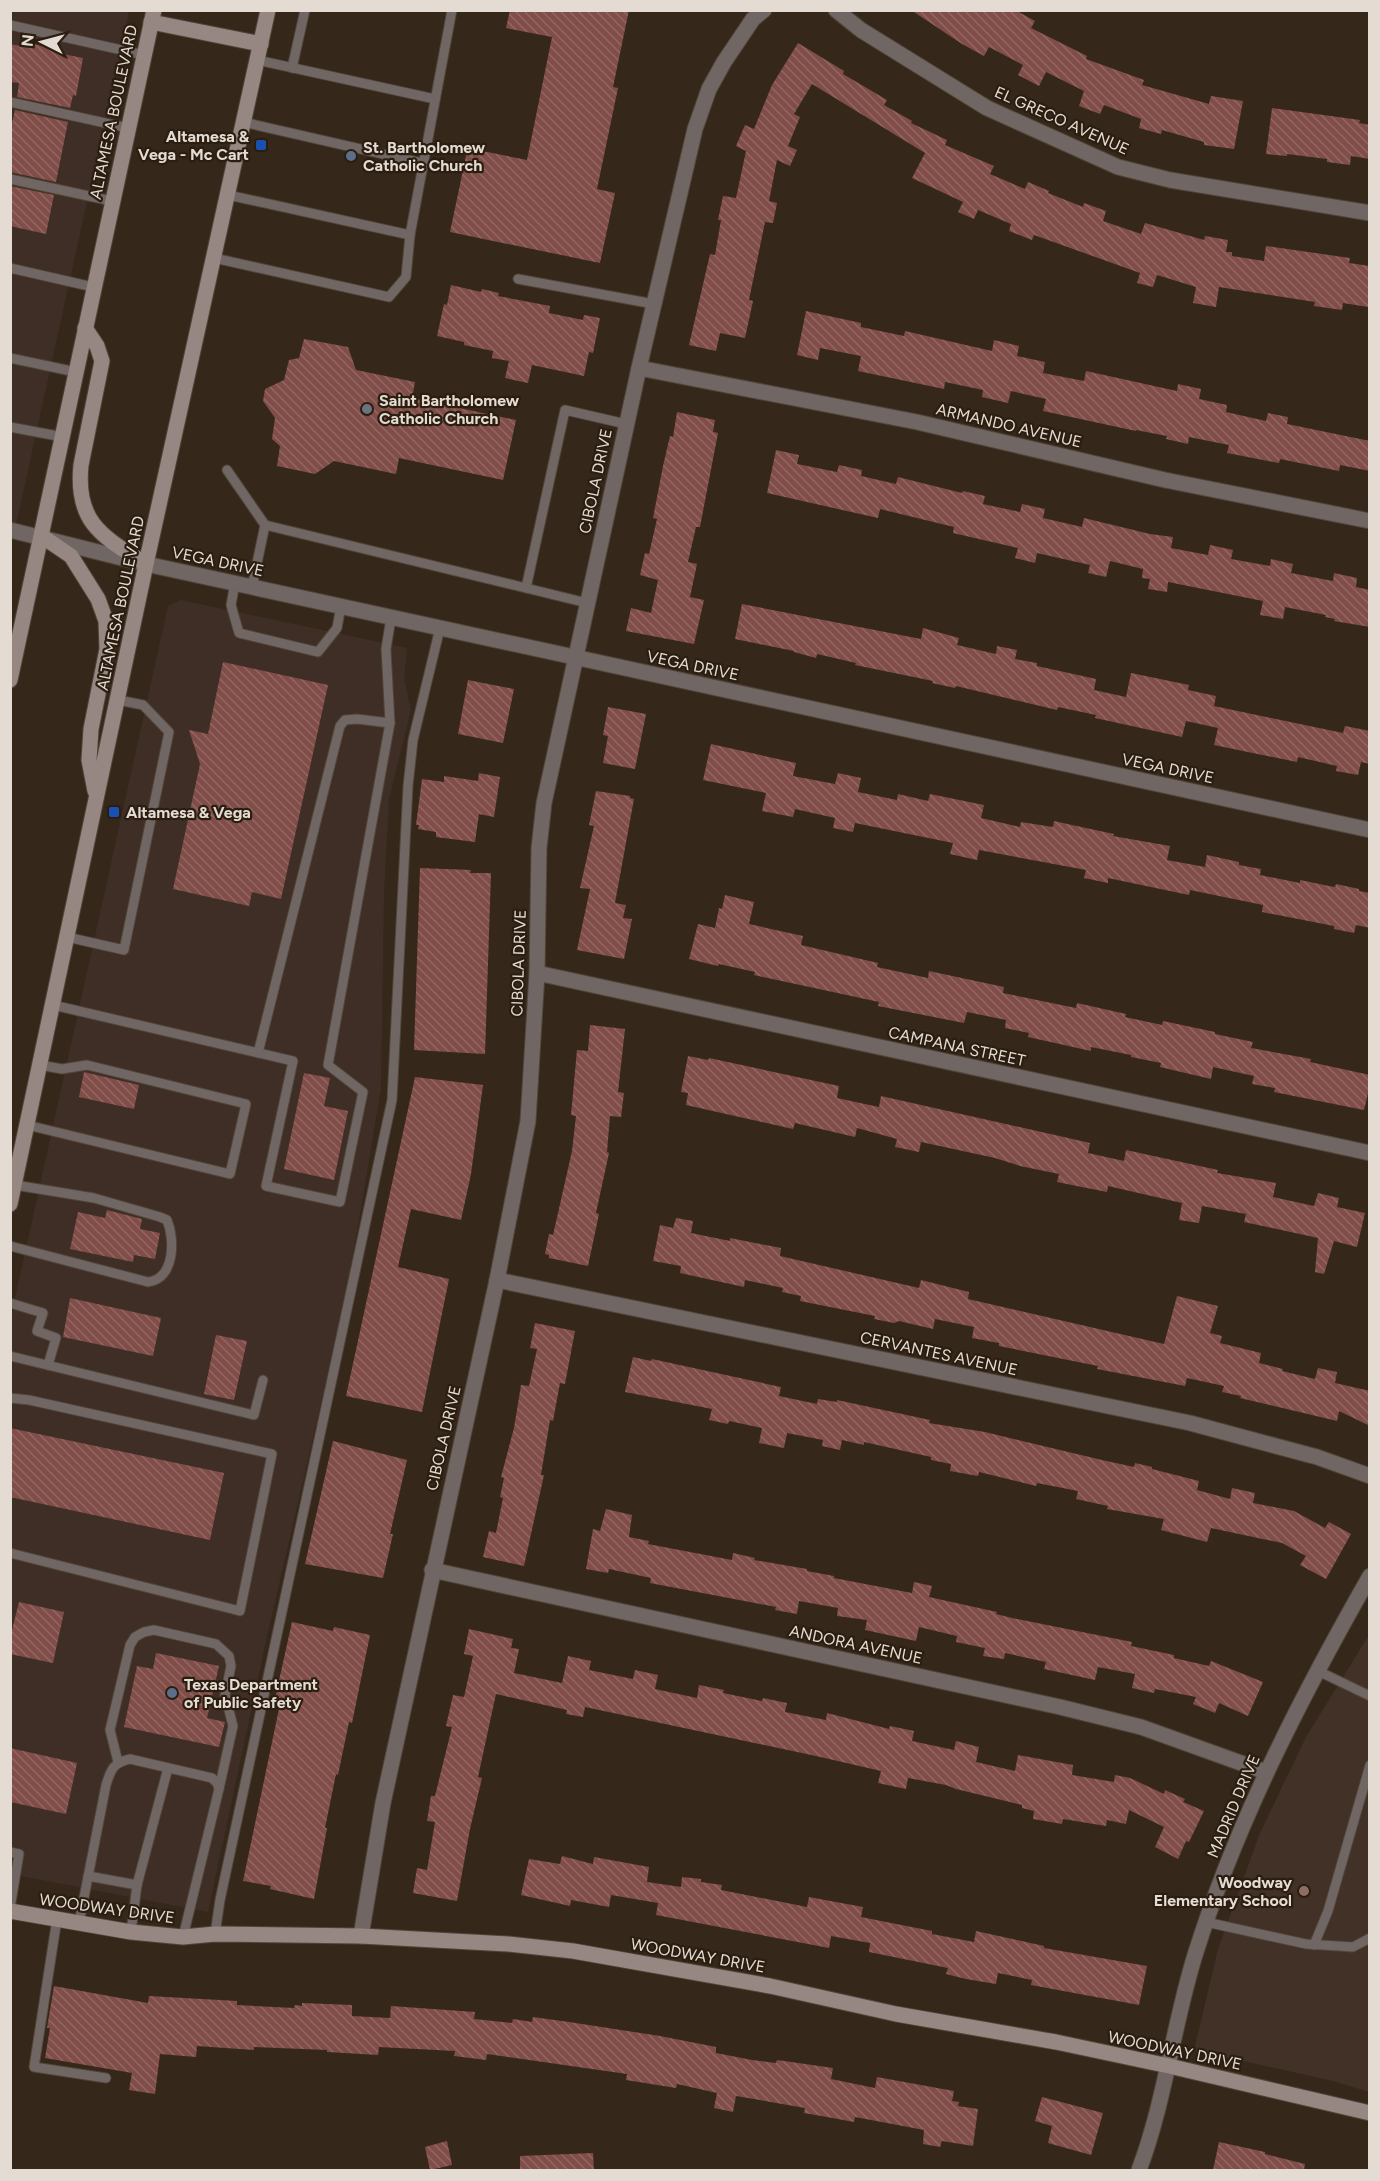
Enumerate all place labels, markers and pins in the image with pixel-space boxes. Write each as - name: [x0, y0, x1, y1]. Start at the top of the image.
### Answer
- place label: Altamesa & Vega - Mc Cart: [138, 127, 250, 164]
- marker: Altamesa & Vega - Mc Cart: [254, 138, 268, 152]
- place label: St. Bartholomew Catholic Church: [363, 138, 486, 175]
- marker: St. Bartholomew Catholic Church: [344, 149, 358, 163]
- place label: Saint Bartholomew Catholic Church: [379, 391, 520, 428]
- marker: Saint Bartholomew Catholic Church: [360, 402, 374, 416]
- place label: Altamesa & Vega: [126, 803, 251, 822]
- marker: Altamesa & Vega: [107, 805, 121, 819]
- place label: Texas Department of Public Safety: [184, 1675, 318, 1712]
- marker: Texas Department of Public Safety: [165, 1686, 179, 1700]
- place label: Woodway Elementary School: [1154, 1873, 1293, 1910]
- marker: Woodway Elementary School: [1297, 1884, 1311, 1898]

